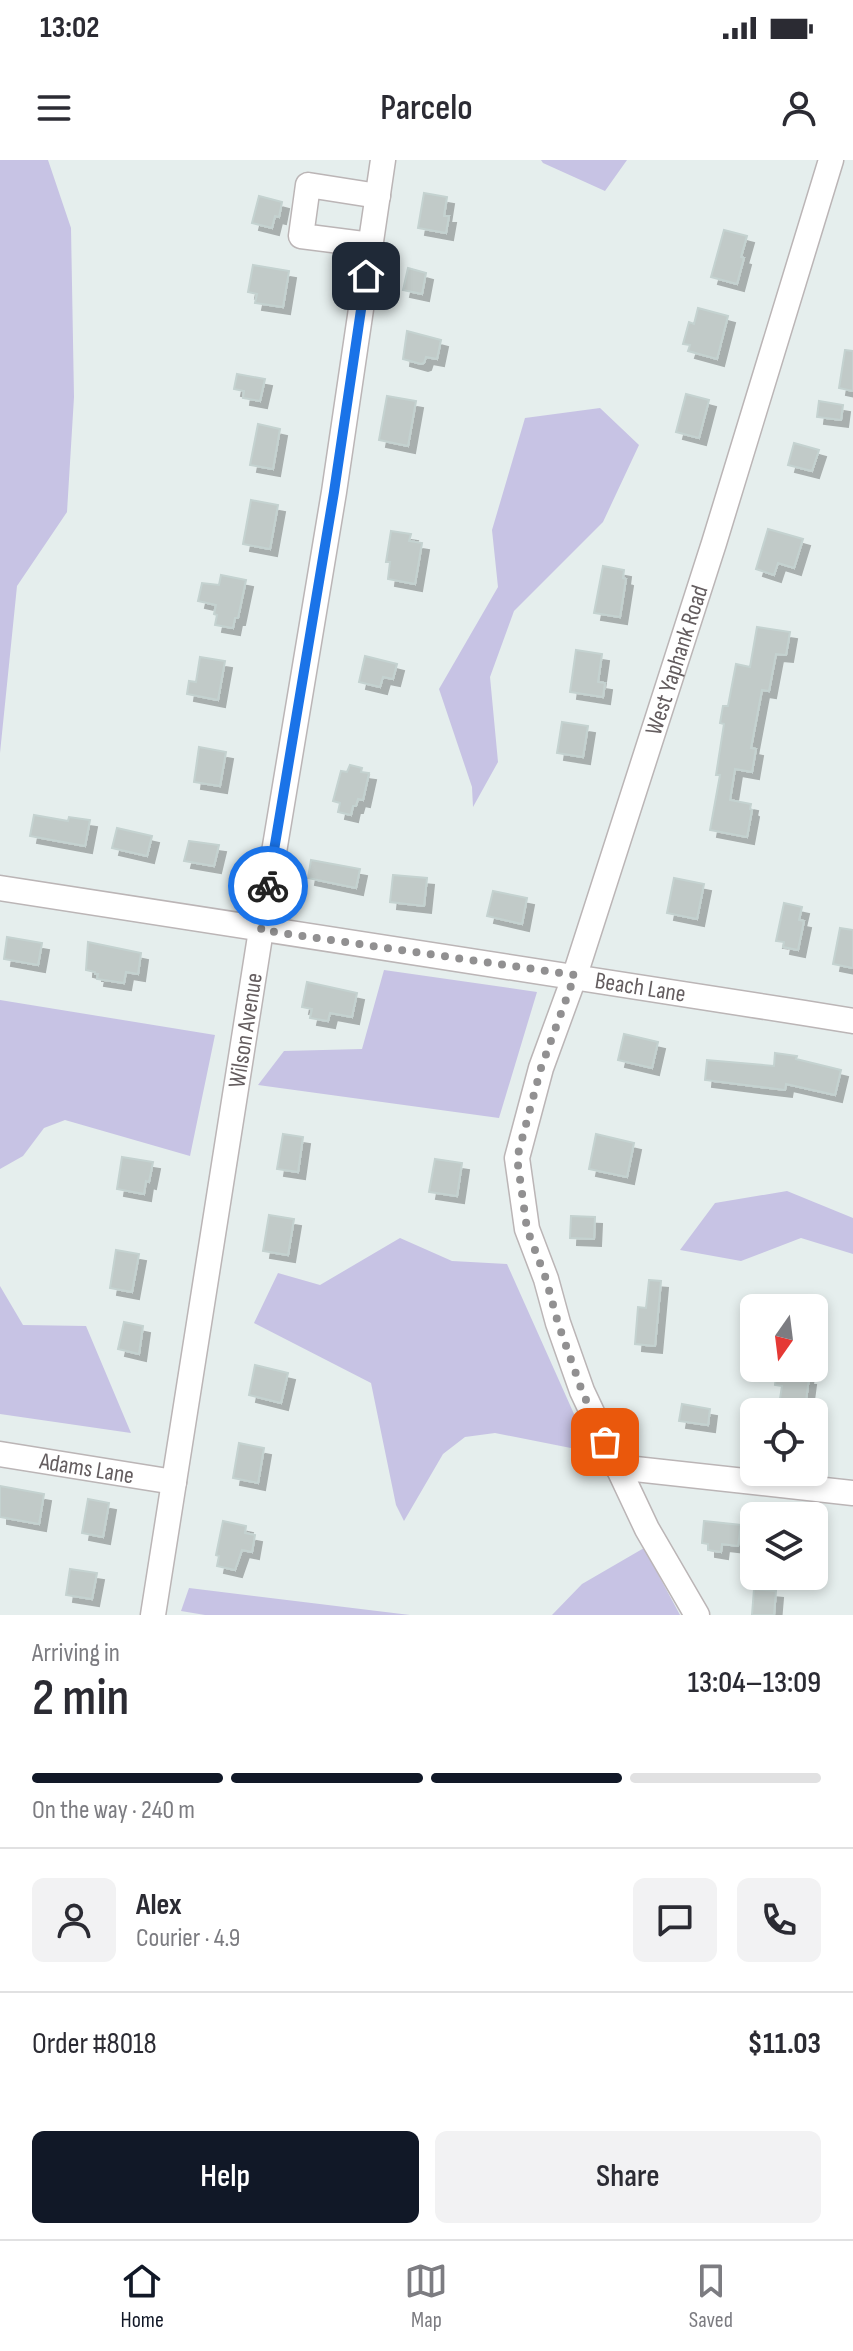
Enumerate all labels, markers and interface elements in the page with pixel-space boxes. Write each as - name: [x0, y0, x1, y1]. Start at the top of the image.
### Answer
- text: 13:02: [40, 10, 99, 46]
- icon: menu: [32, 86, 76, 130]
- icon: person: [777, 86, 821, 130]
- text: Parcelo: [380, 87, 473, 130]
- pin: [332, 242, 400, 310]
- icon: home: [344, 254, 388, 298]
- street label: West Yaphank Road: [639, 581, 714, 739]
- courier: [228, 846, 308, 926]
- icon: bike: [246, 864, 290, 908]
- street label: Beach Lane: [593, 965, 688, 1008]
- street label: Wilson Avenue: [222, 971, 269, 1090]
- north arrow: [740, 1294, 828, 1382]
- map controls: [740, 1294, 828, 1590]
- button: locate: [740, 1398, 828, 1486]
- pin: [571, 1408, 639, 1476]
- icon: bag: [583, 1420, 627, 1464]
- street label: Adams Lane: [37, 1446, 136, 1490]
- button: layers: [740, 1502, 828, 1590]
- text: Arriving in: [32, 1638, 120, 1669]
- text: 13:04–13:09: [688, 1665, 821, 1701]
- text: 2 min: [32, 1667, 129, 1730]
- text: On the way · 240 m: [32, 1795, 195, 1826]
- button: person: [32, 1878, 116, 1962]
- button: chat: [633, 1878, 717, 1962]
- button: phone: [737, 1878, 821, 1962]
- text: Alex: [136, 1887, 182, 1923]
- text: Courier · 4.9: [136, 1923, 240, 1954]
- text: Order #8018: [32, 2026, 157, 2062]
- text: $11.03: [748, 2026, 821, 2062]
- button: Help: [32, 2131, 419, 2223]
- button: Share: [435, 2131, 821, 2223]
- tab: Home: [120, 2259, 164, 2334]
- tab: Map: [404, 2259, 448, 2334]
- tab: Saved: [689, 2259, 733, 2334]

